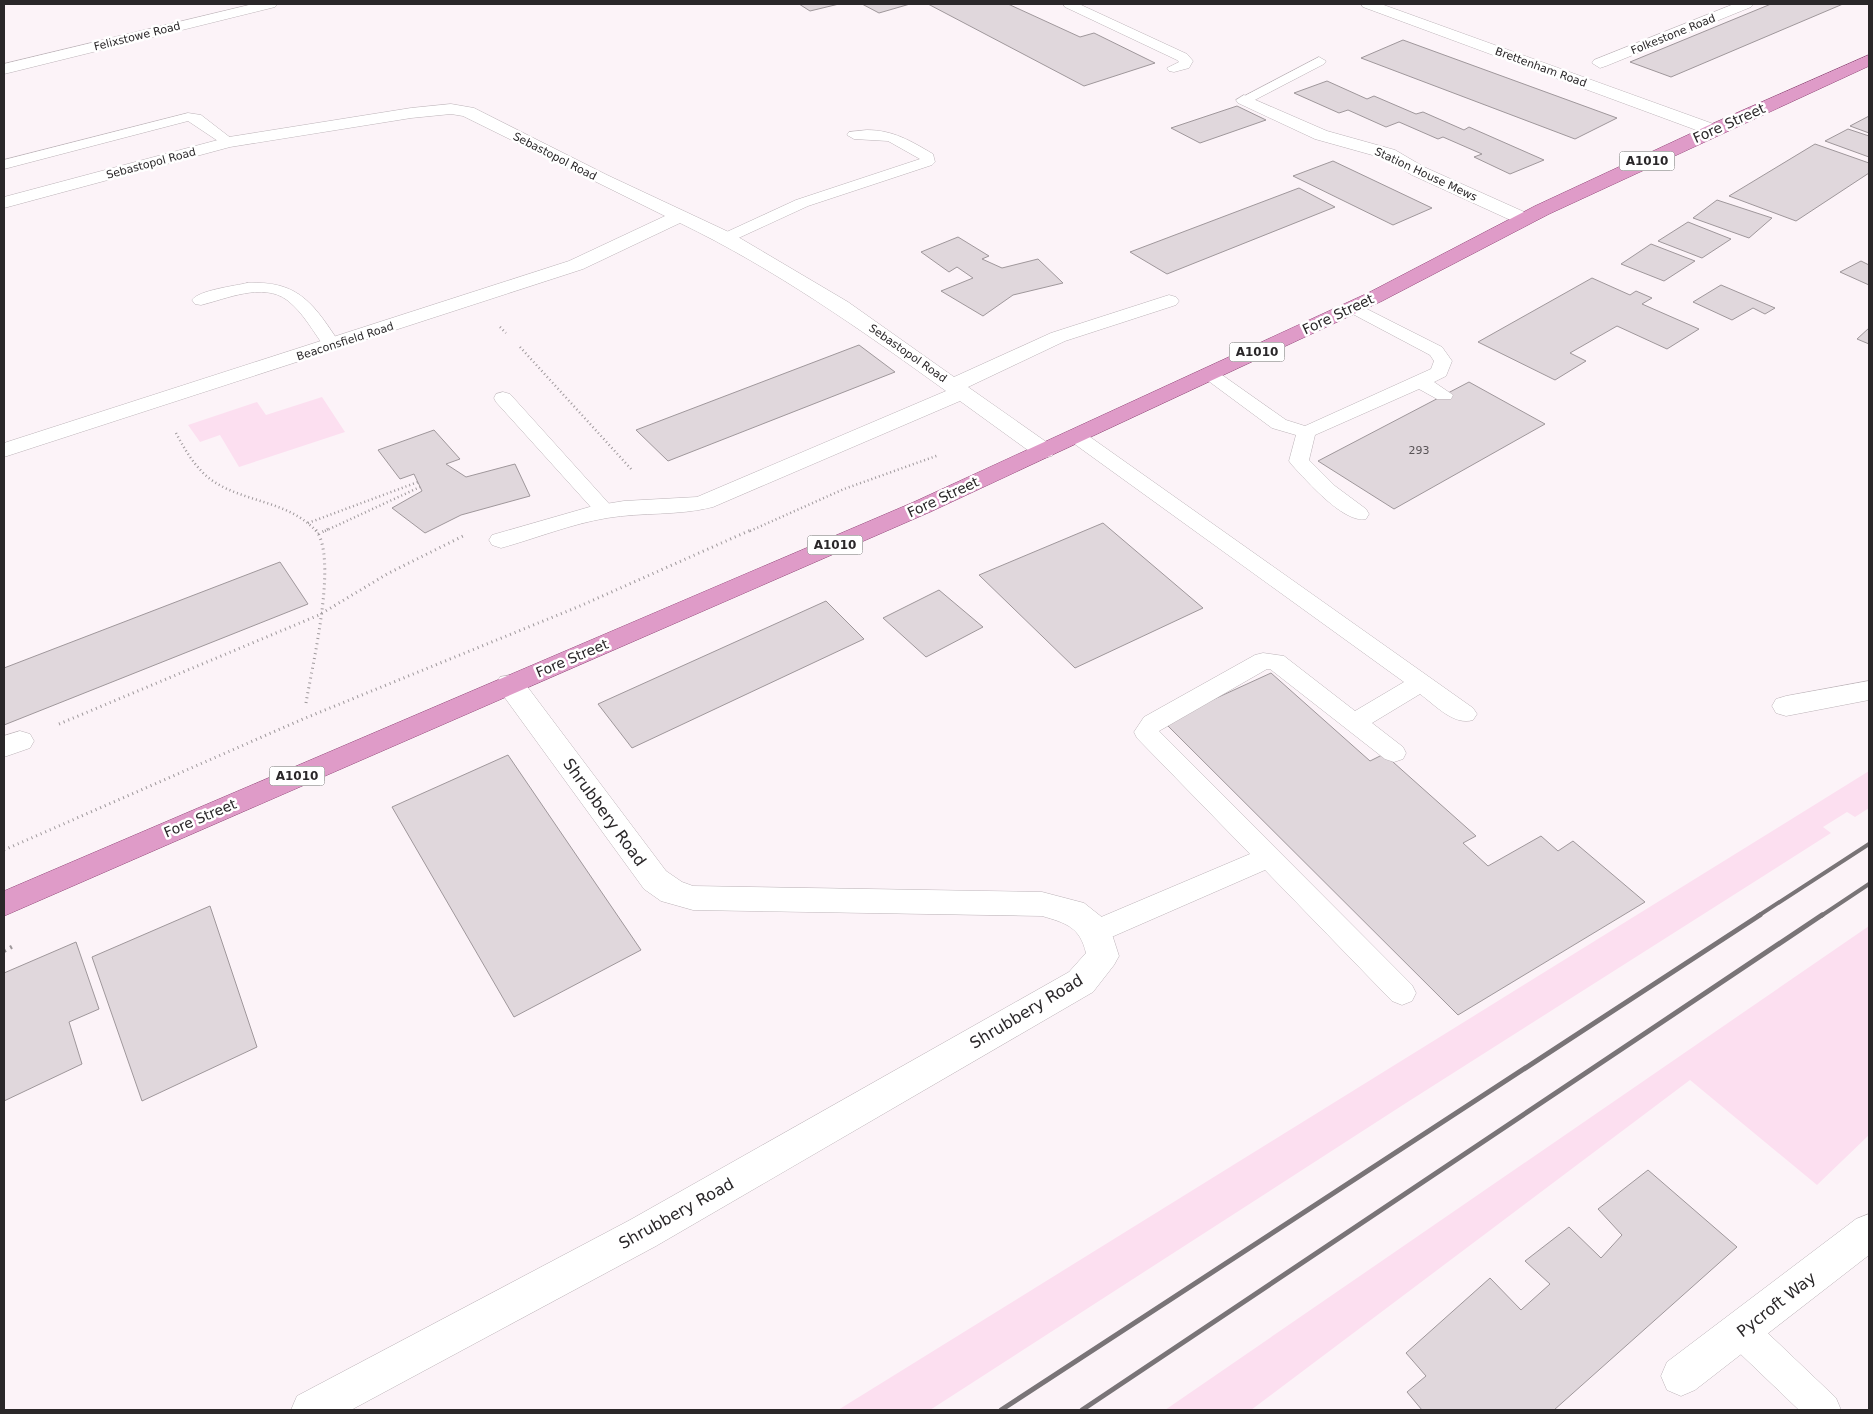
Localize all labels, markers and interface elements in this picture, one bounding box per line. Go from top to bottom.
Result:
street label: Folkestone Road [1629,12,1717,57]
street label: Felixstowe Road [92,19,182,54]
street label: Brettenham Road [1493,45,1588,90]
street label: Fore Street [1690,100,1768,146]
street label: Sebastopol Road [511,130,599,183]
street label: Sebastopol Road [105,145,197,182]
street label: Station House Mews [1372,145,1479,204]
road number: A1010 [1620,152,1674,170]
street label: Fore Street [1300,290,1377,338]
street label: Beaconsfield Road [295,320,395,363]
street label: Sebastopol Road [866,322,949,385]
road number: A1010 [1230,342,1284,362]
house number: 293 [1409,444,1430,457]
street label: Fore Street [905,473,982,521]
road number: A1010 [808,536,862,554]
street label: Fore Street [533,635,611,680]
street label: Shrubbery Road [559,755,650,870]
road number: A1010 [270,766,324,786]
street label: Fore Street [161,795,239,840]
street label: Shrubbery Road [966,970,1086,1053]
street label: Shrubbery Road [615,1174,737,1253]
street label: Pycroft Way [1733,1268,1819,1341]

